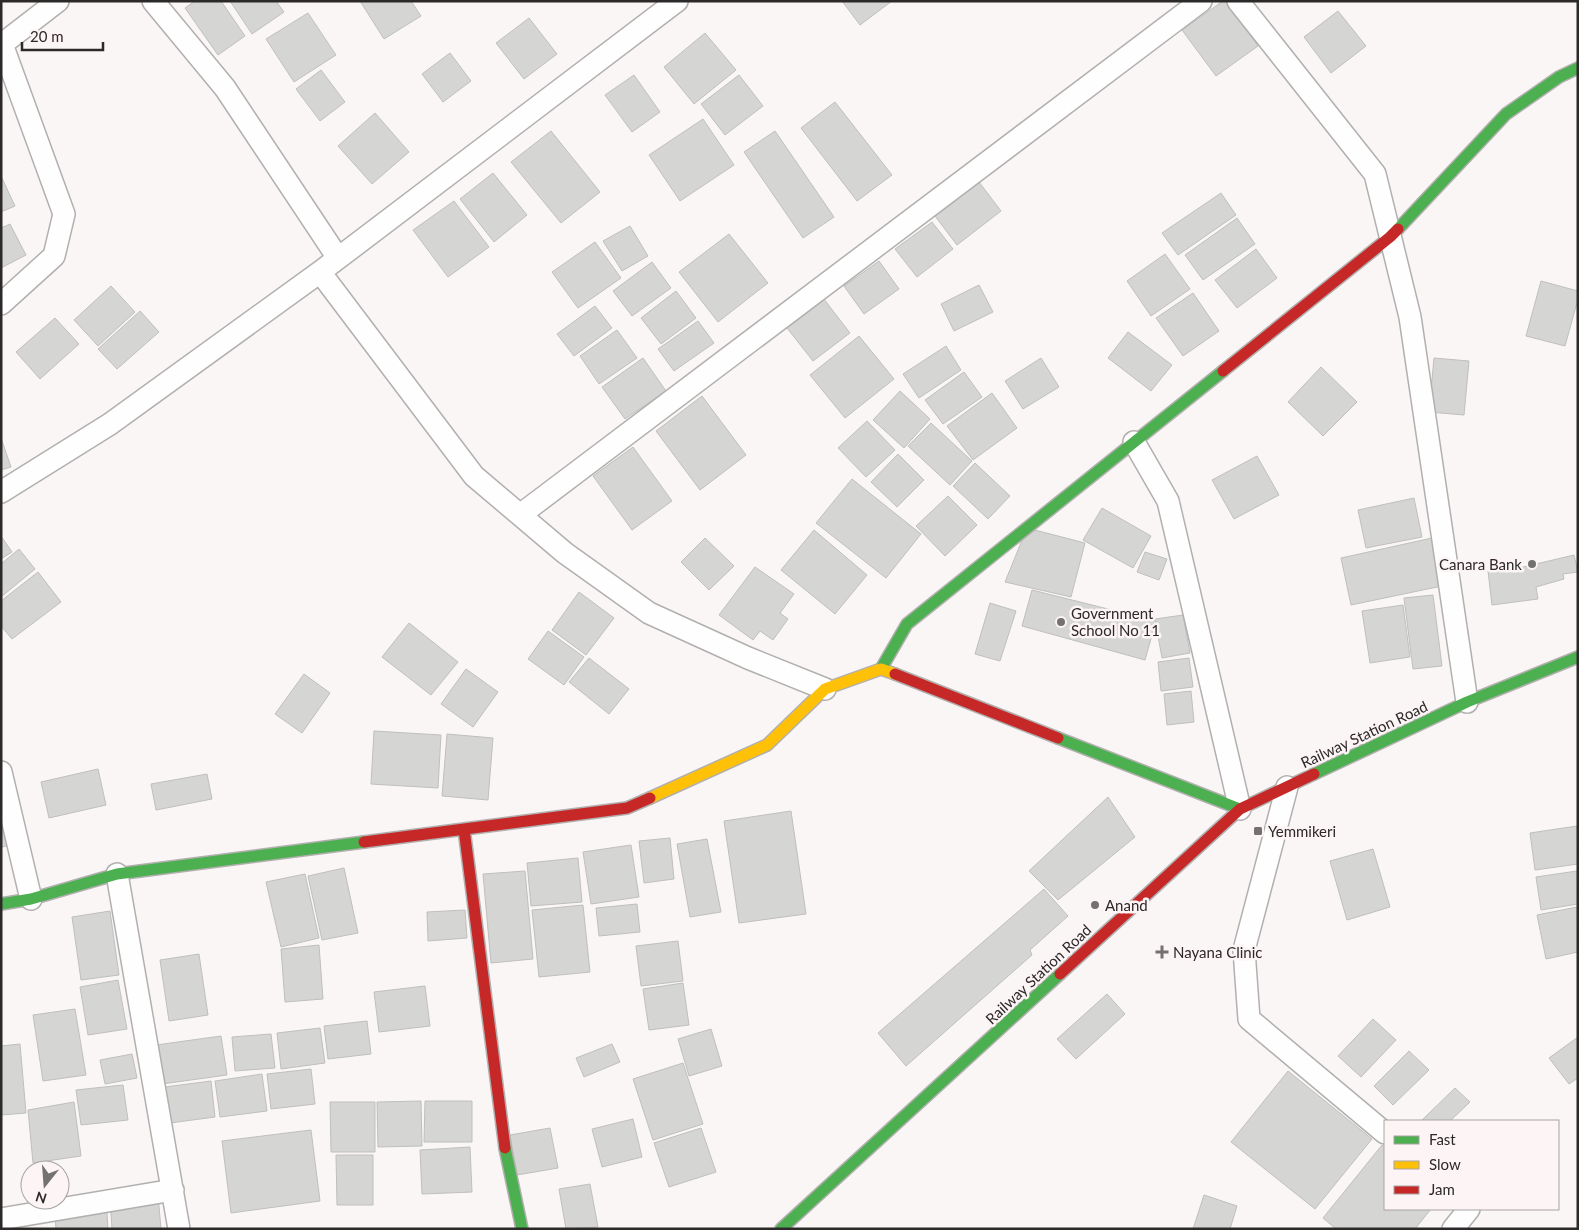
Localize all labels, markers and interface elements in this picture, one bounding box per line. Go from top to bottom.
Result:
scale bar [22,20,104,52]
text: 20 m [30,27,64,45]
place label: Canara Bank [1439,555,1522,573]
marker: Canara Bank [1526,558,1538,570]
place label: Government School No 11 [1071,604,1160,639]
marker: Government School No 11 [1055,616,1067,628]
street label: Railway Station Road [1298,697,1430,771]
place label: Yemmikeri [1268,822,1336,840]
marker: Yemmikeri [1252,825,1264,837]
place label: Anand [1105,896,1148,914]
marker: Anand [1089,899,1101,911]
street label: Railway Station Road [981,920,1095,1028]
place label: Nayana Clinic [1173,943,1263,961]
marker: Nayana Clinic [1155,945,1169,959]
legend [1384,1120,1559,1210]
text: Fast [1429,1130,1456,1148]
text: Slow [1429,1155,1461,1173]
north arrow [20,1160,70,1210]
text: Jam [1429,1180,1455,1198]
text: N [33,1188,49,1208]

